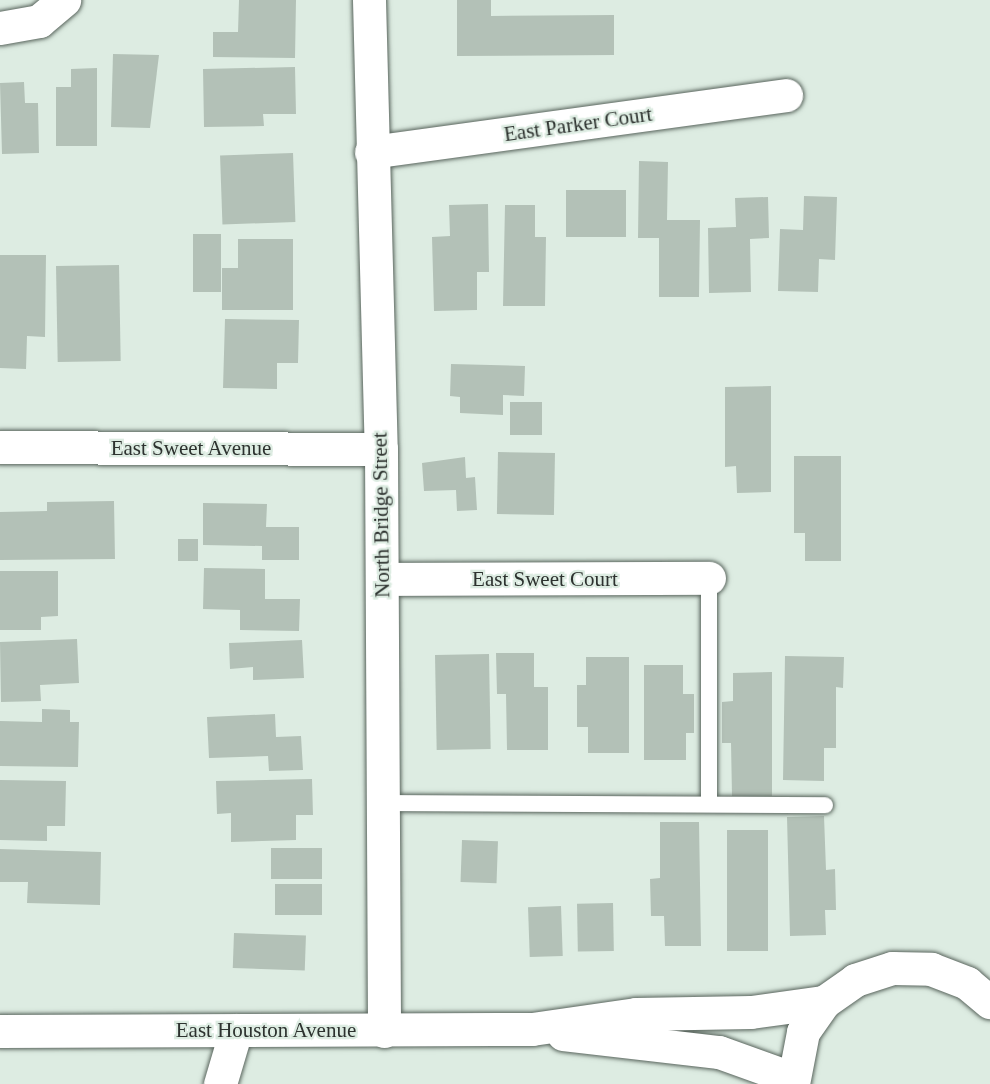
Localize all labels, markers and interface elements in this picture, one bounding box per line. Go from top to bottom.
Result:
street label: East Parker Court [502,101,654,147]
street label: North Bridge Street [367,432,395,598]
street label: East Sweet Avenue [110,435,272,461]
street label: East Sweet Court [472,566,618,592]
street label: East Houston Avenue [175,1017,357,1043]

